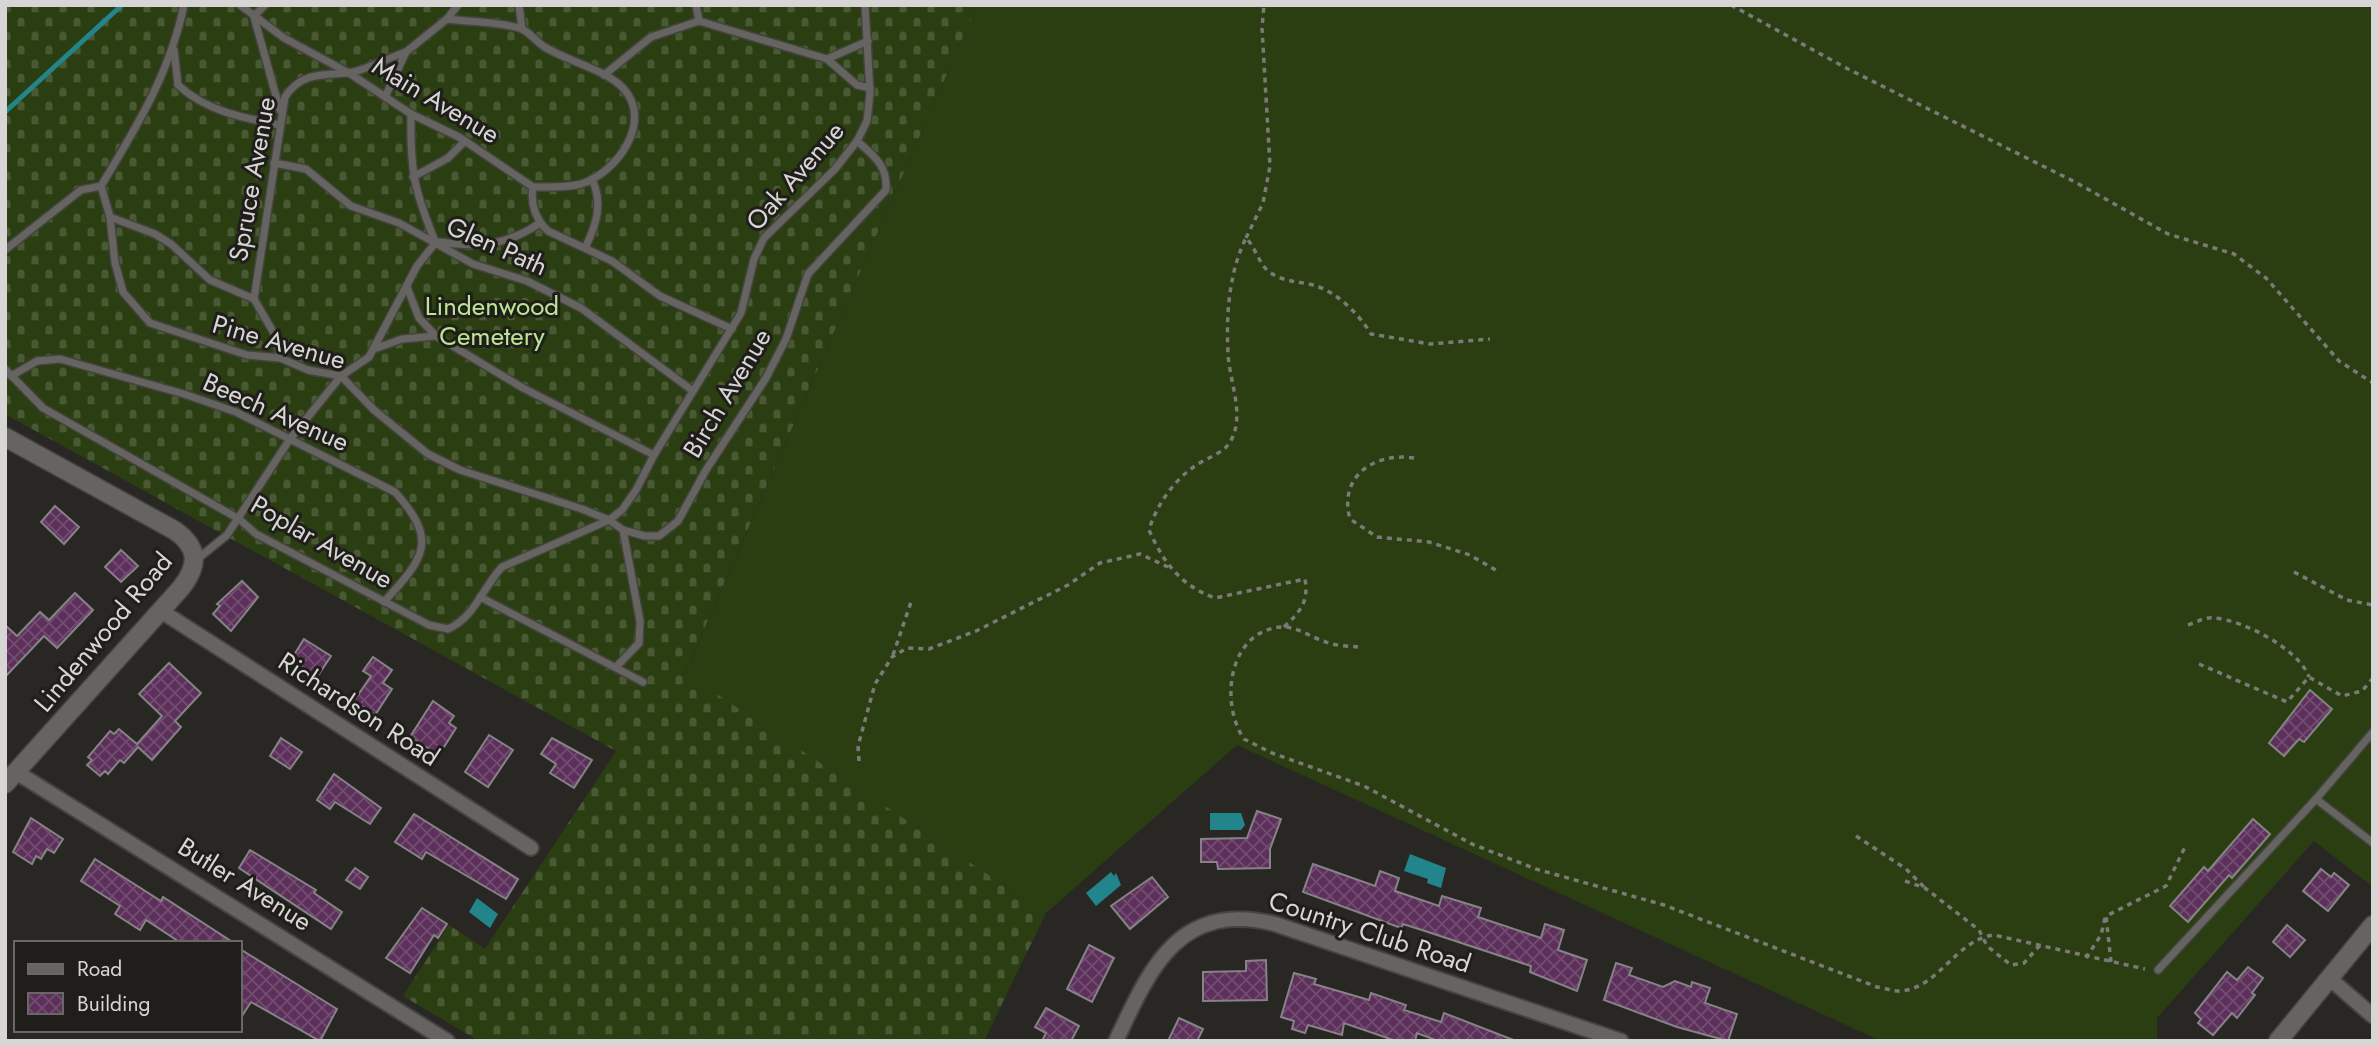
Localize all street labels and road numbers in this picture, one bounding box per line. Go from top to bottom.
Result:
street label: Main Avenue [365,47,507,153]
street label: Spruce Avenue [219,94,285,264]
street label: Oak Avenue [737,113,853,239]
street label: Glen Path [440,207,554,285]
street label: Pine Avenue [208,305,350,379]
street label: Birch Avenue [673,321,781,465]
street label: Beech Avenue [197,363,355,461]
street label: Poplar Avenue [244,486,400,598]
street label: Lindenwood Road [25,544,181,720]
street label: Richardson Road [271,642,447,776]
street label: Butler Avenue [171,828,319,940]
street label: Country Club Road [1264,881,1476,983]

